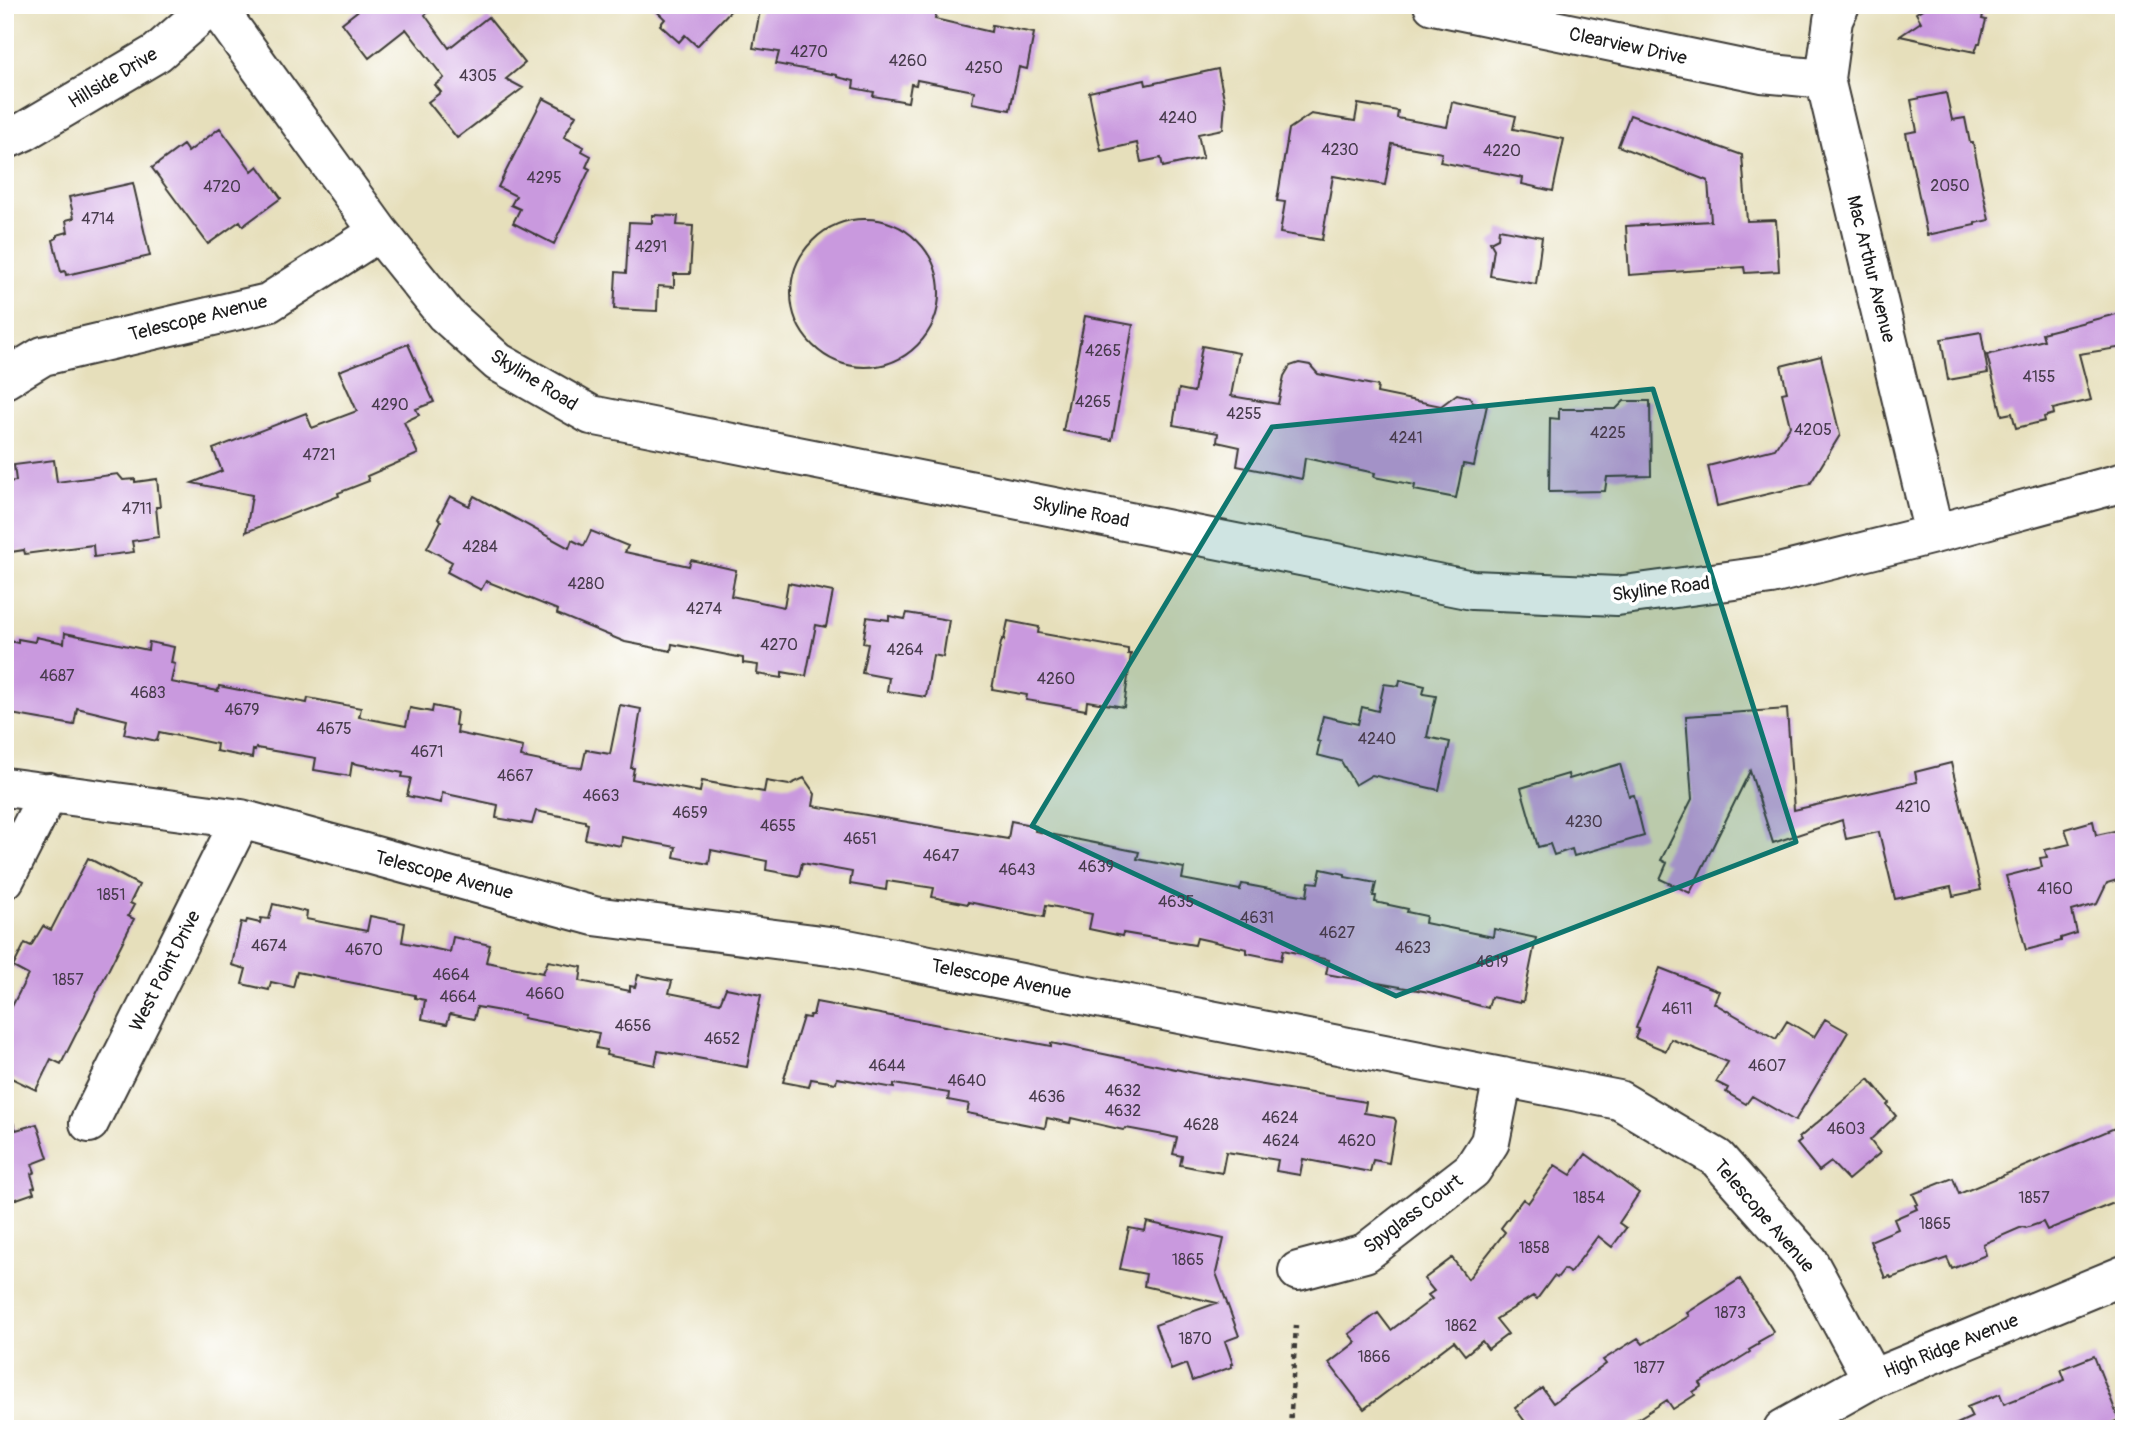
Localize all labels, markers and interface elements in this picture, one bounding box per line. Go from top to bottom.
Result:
street label: Clearview Drive [1567,22,1690,70]
street label: Hillside Drive [64,42,163,114]
house number: 4270 [790,42,828,62]
house number: 4260 [889,51,927,71]
house number: 4250 [965,58,1003,78]
house number: 4305 [459,66,497,86]
house number: 4240 [1159,108,1197,128]
house number: 4230 [1321,140,1359,160]
house number: 4220 [1483,141,1521,161]
house number: 4295 [526,168,562,188]
house number: 2050 [1930,176,1970,196]
house number: 4720 [203,177,241,197]
street label: Mac Arthur Avenue [1841,193,1901,346]
house number: 4714 [81,209,115,229]
house number: 4291 [635,237,667,257]
street label: Telescope Avenue [126,289,270,347]
house number: 4265 [1085,341,1121,361]
street label: Skyline Road [486,344,582,416]
house number: 4155 [2023,367,2055,387]
house number: 4265 [1075,392,1111,412]
house number: 4290 [371,395,409,415]
house number: 4255 [1226,404,1262,424]
house number: 4205 [1794,420,1832,440]
house number: 4225 [1590,423,1626,443]
house number: 4241 [1389,428,1423,448]
house number: 4721 [303,445,335,465]
street label: Skyline Road [1030,491,1132,533]
house number: 4711 [122,499,152,519]
house number: 4284 [462,537,498,557]
street label: Skyline Road [1611,571,1711,607]
house number: 4280 [567,574,605,594]
house number: 4274 [686,599,722,619]
house number: 4270 [760,635,798,655]
house number: 4264 [887,640,923,660]
house number: 4687 [39,666,75,686]
house number: 4260 [1037,669,1075,689]
house number: 4683 [130,683,166,703]
house number: 4679 [224,700,260,720]
house number: 4675 [316,719,352,739]
house number: 4240 [1358,729,1396,749]
house number: 4671 [410,742,444,762]
house number: 4667 [497,766,534,786]
house number: 4663 [583,786,619,806]
house number: 4210 [1895,797,1931,817]
house number: 4659 [672,803,708,823]
house number: 4230 [1565,812,1603,832]
house number: 4655 [760,816,796,836]
house number: 4651 [843,829,877,849]
street label: Telescope Avenue [372,845,516,905]
house number: 4647 [923,846,960,866]
house number: 4639 [1078,857,1114,877]
house number: 4643 [999,860,1035,880]
house number: 4160 [2037,879,2073,899]
house number: 1851 [96,885,126,905]
house number: 4635 [1158,892,1194,912]
street label: West Point Drive [124,906,206,1036]
house number: 4631 [1240,908,1274,928]
house number: 4627 [1319,923,1356,943]
house number: 4674 [251,936,287,956]
house number: 4623 [1395,938,1431,958]
house number: 4670 [345,940,383,960]
house number: 4619 [1475,952,1509,972]
street label: Telescope Avenue [929,954,1074,1004]
house number: 4664 [432,965,470,985]
house number: 1857 [52,970,84,990]
house number: 4660 [526,984,564,1004]
house number: 4664 [439,987,477,1007]
house number: 4611 [1661,999,1693,1019]
house number: 4656 [615,1016,651,1036]
house number: 4652 [704,1029,740,1049]
house number: 4644 [868,1056,906,1076]
house number: 4607 [1748,1056,1787,1076]
house number: 4640 [948,1071,986,1091]
house number: 4632 [1105,1081,1141,1101]
house number: 4636 [1029,1087,1065,1107]
house number: 4632 [1105,1101,1141,1121]
house number: 4624 [1262,1108,1298,1128]
house number: 4628 [1183,1115,1219,1135]
house number: 4603 [1827,1119,1865,1139]
house number: 4624 [1263,1131,1299,1151]
house number: 4620 [1338,1131,1376,1151]
street label: Telescope Avenue [1708,1155,1820,1278]
street label: Spyglass Court [1359,1169,1468,1259]
house number: 1854 [1573,1188,1605,1208]
house number: 1857 [2018,1188,2050,1208]
house number: 1865 [1919,1214,1951,1234]
house number: 1858 [1518,1238,1550,1258]
house number: 1865 [1172,1250,1204,1270]
house number: 1873 [1714,1303,1746,1323]
street label: High Ridge Avenue [1880,1308,2022,1384]
house number: 1862 [1445,1316,1477,1336]
house number: 1870 [1178,1329,1212,1349]
house number: 1866 [1358,1347,1390,1367]
house number: 1877 [1633,1358,1665,1378]

